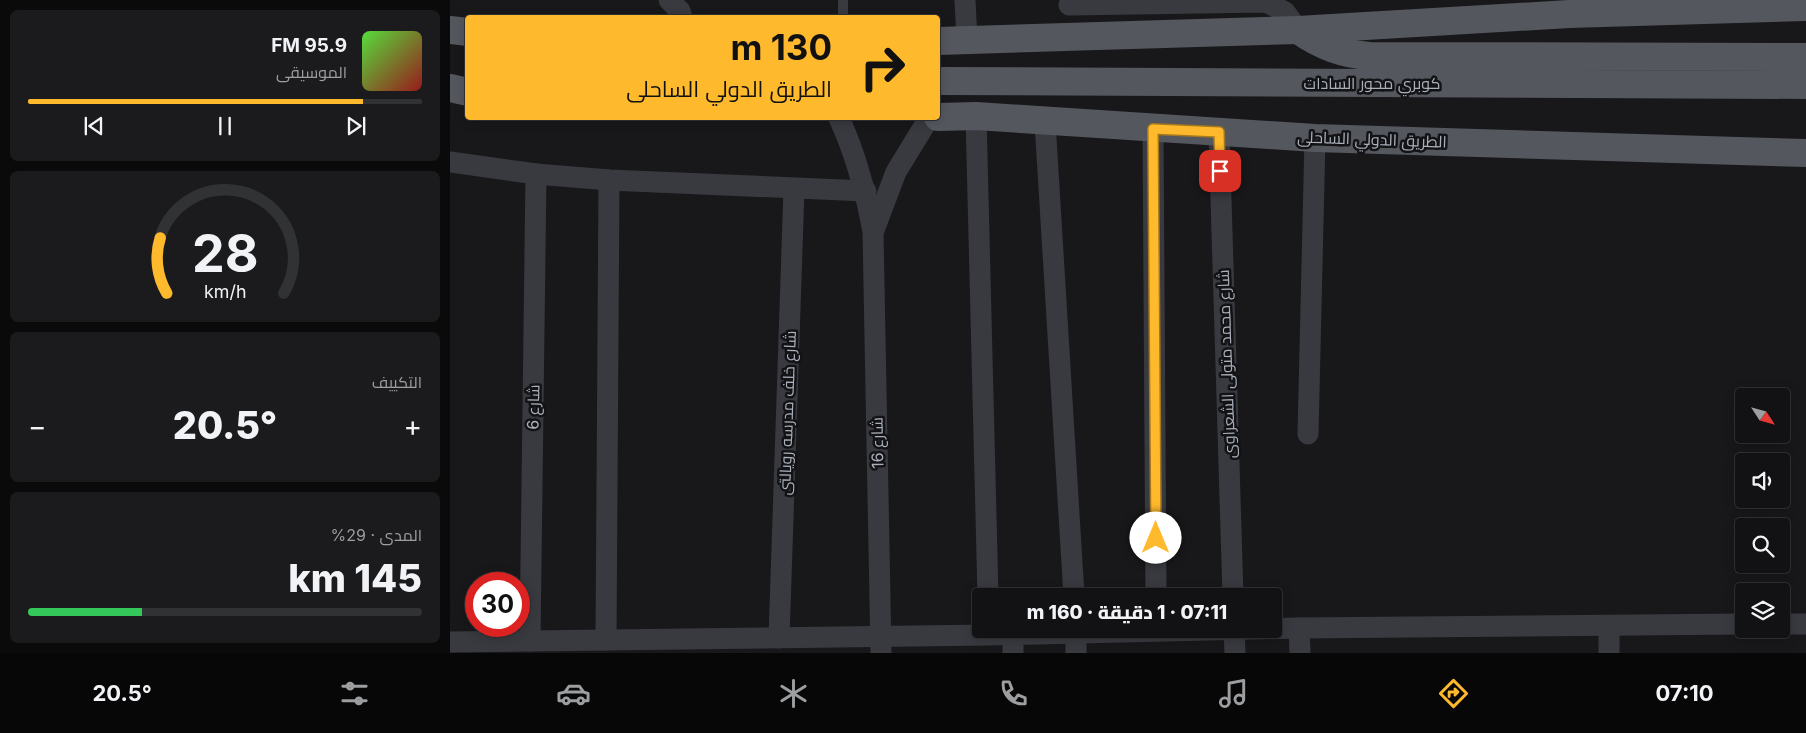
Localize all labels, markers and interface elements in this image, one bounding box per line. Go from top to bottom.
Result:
text: 130 m [730,26,832,68]
text: 95.9 FM [271,34,347,57]
icon: right [850,35,915,100]
text: الموسيقى [276,62,347,82]
street label: كوبري محور السادات [1304,73,1440,97]
text: الطريق الدولي الساحلى [626,76,832,102]
icon: previous [80,112,108,140]
icon: pause [211,112,239,140]
icon: next [342,112,370,140]
street label: الطريق الدولي الساحلى [1297,126,1447,156]
pin [1199,150,1241,192]
icon: arrive [1206,157,1234,185]
text: 28 [192,222,258,285]
street label: شارع محمد متولى الشعراوى [1213,269,1241,459]
text: km/h [204,281,246,302]
street label: شارع خلف مدرسه رويالتى [774,330,802,496]
text: التكييف [372,372,422,392]
street label: شارع 6 [523,384,545,430]
north arrow [1735,388,1790,442]
map controls [1735,388,1790,638]
text: 20.5° [173,402,277,448]
text: − [28,409,47,443]
text: + [403,409,422,443]
street label: شارع 16 [867,417,889,469]
button: sound [1735,453,1790,508]
position arrow [1129,511,1181,563]
button: search [1735,518,1790,573]
text: المدى · 29% [331,525,422,545]
text: 145 km [288,555,422,601]
speed limit sign: 30 [465,572,530,637]
button: layers [1735,583,1790,638]
text: 07:11 · 1 دقيقة · 160 m [1027,601,1227,624]
icon: filters [337,676,372,711]
icon: car [556,676,591,711]
icon: climate [776,676,811,711]
icon: phone [996,676,1031,711]
icon: music [1216,676,1251,711]
icon: directions [1436,676,1471,711]
text: 20.5° [92,680,152,706]
text: 07:10 [1655,680,1714,706]

